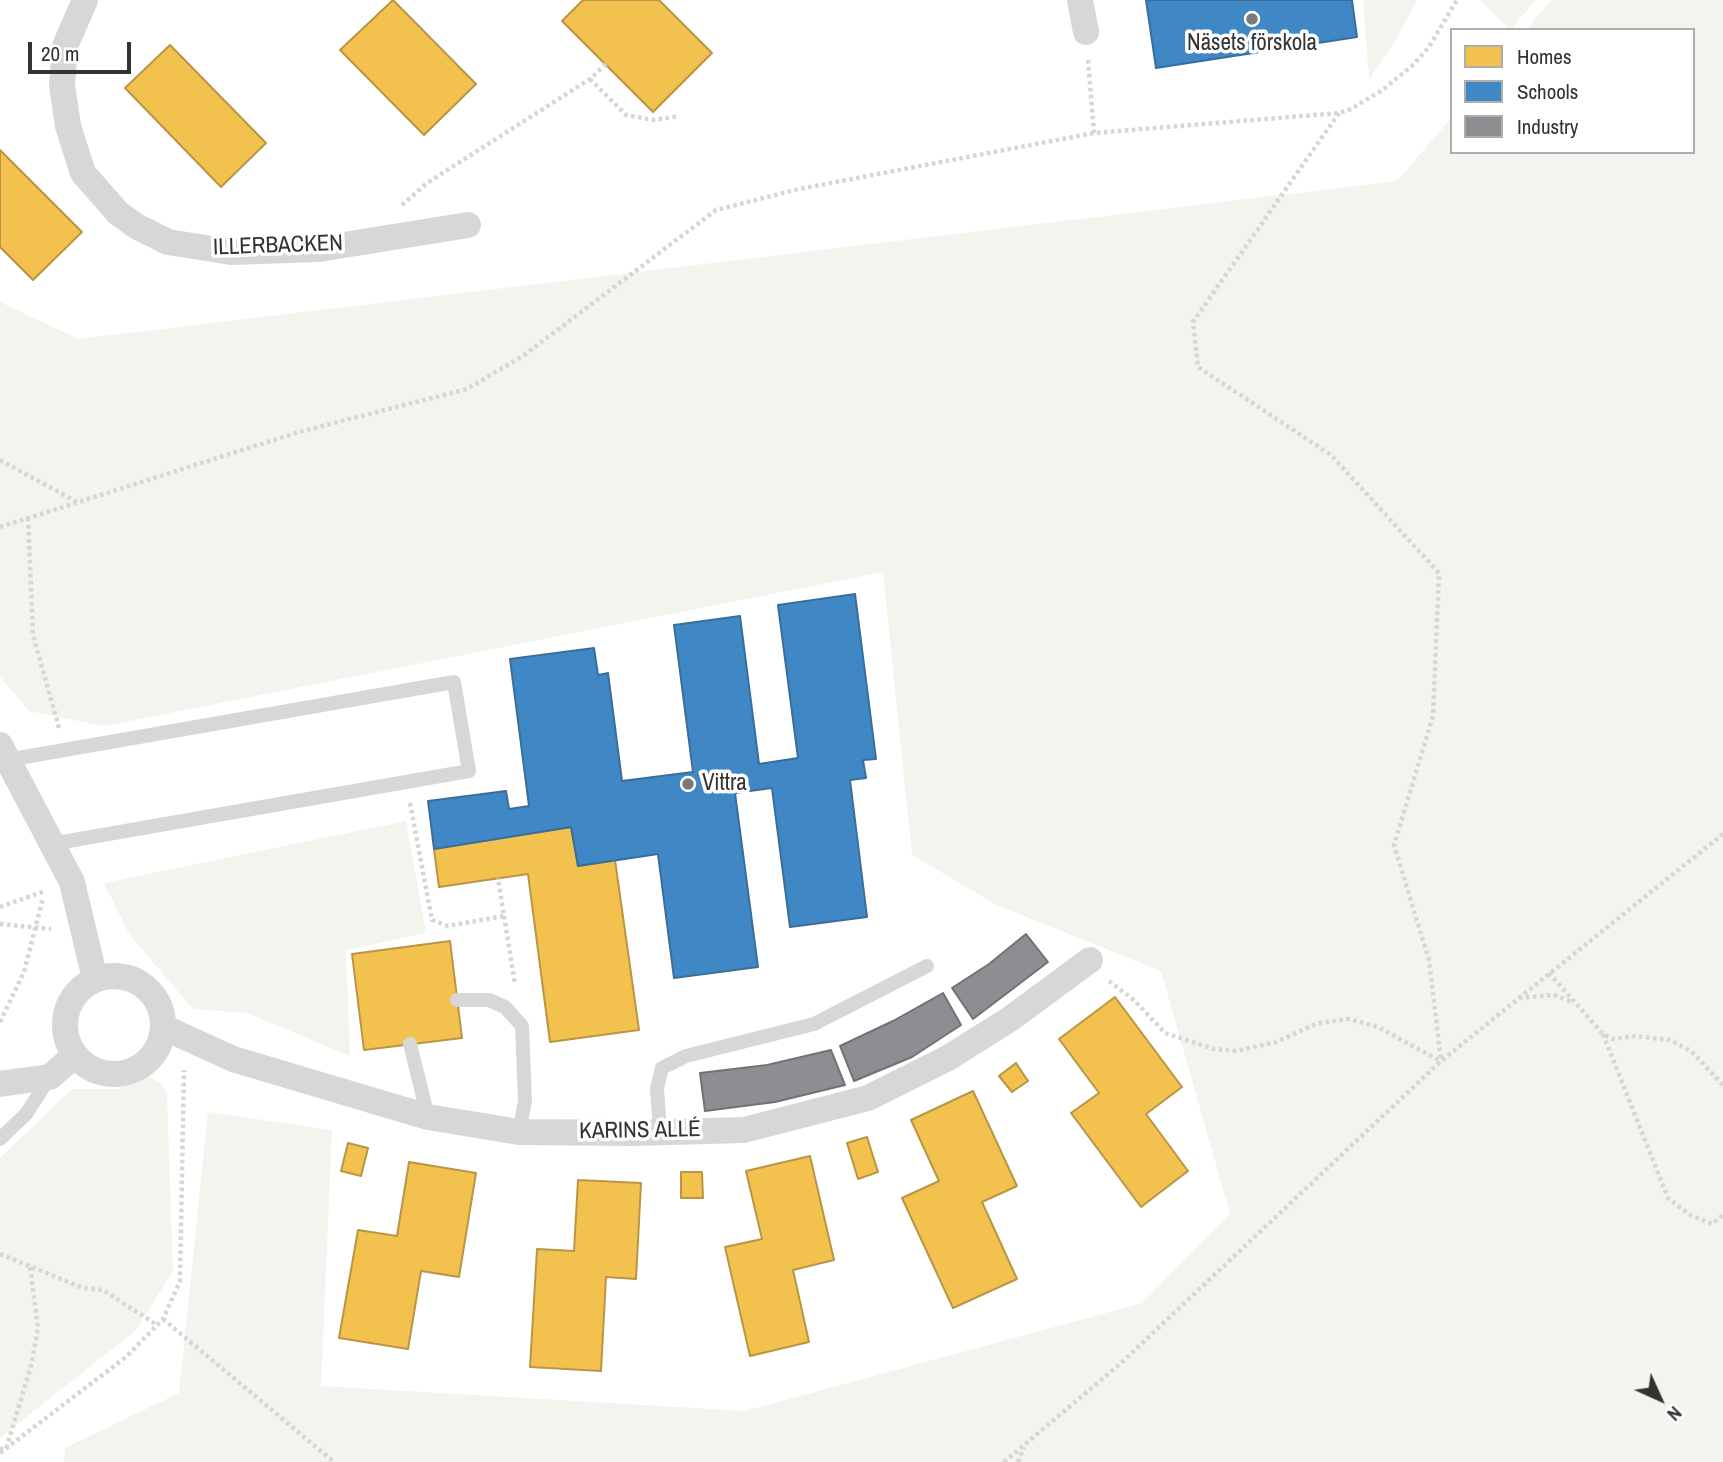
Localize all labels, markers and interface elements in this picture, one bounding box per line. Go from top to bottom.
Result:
marker: Näsets förskola [1244,11,1260,27]
scale bar [32,28,135,72]
legend [1450,28,1695,154]
place label: Näsets förskola [1187,30,1317,58]
text: 20 m [41,39,79,68]
text: Homes [1517,42,1572,71]
text: Schools [1517,77,1578,106]
text: Industry [1517,112,1578,141]
street label: ILLERBACKEN [213,230,343,262]
place label: Vittra [702,770,747,798]
marker: Vittra [680,776,696,792]
street label: KARINS ALLÉ [579,1116,701,1146]
north arrow [1625,1364,1695,1434]
text: N [1662,1401,1688,1427]

